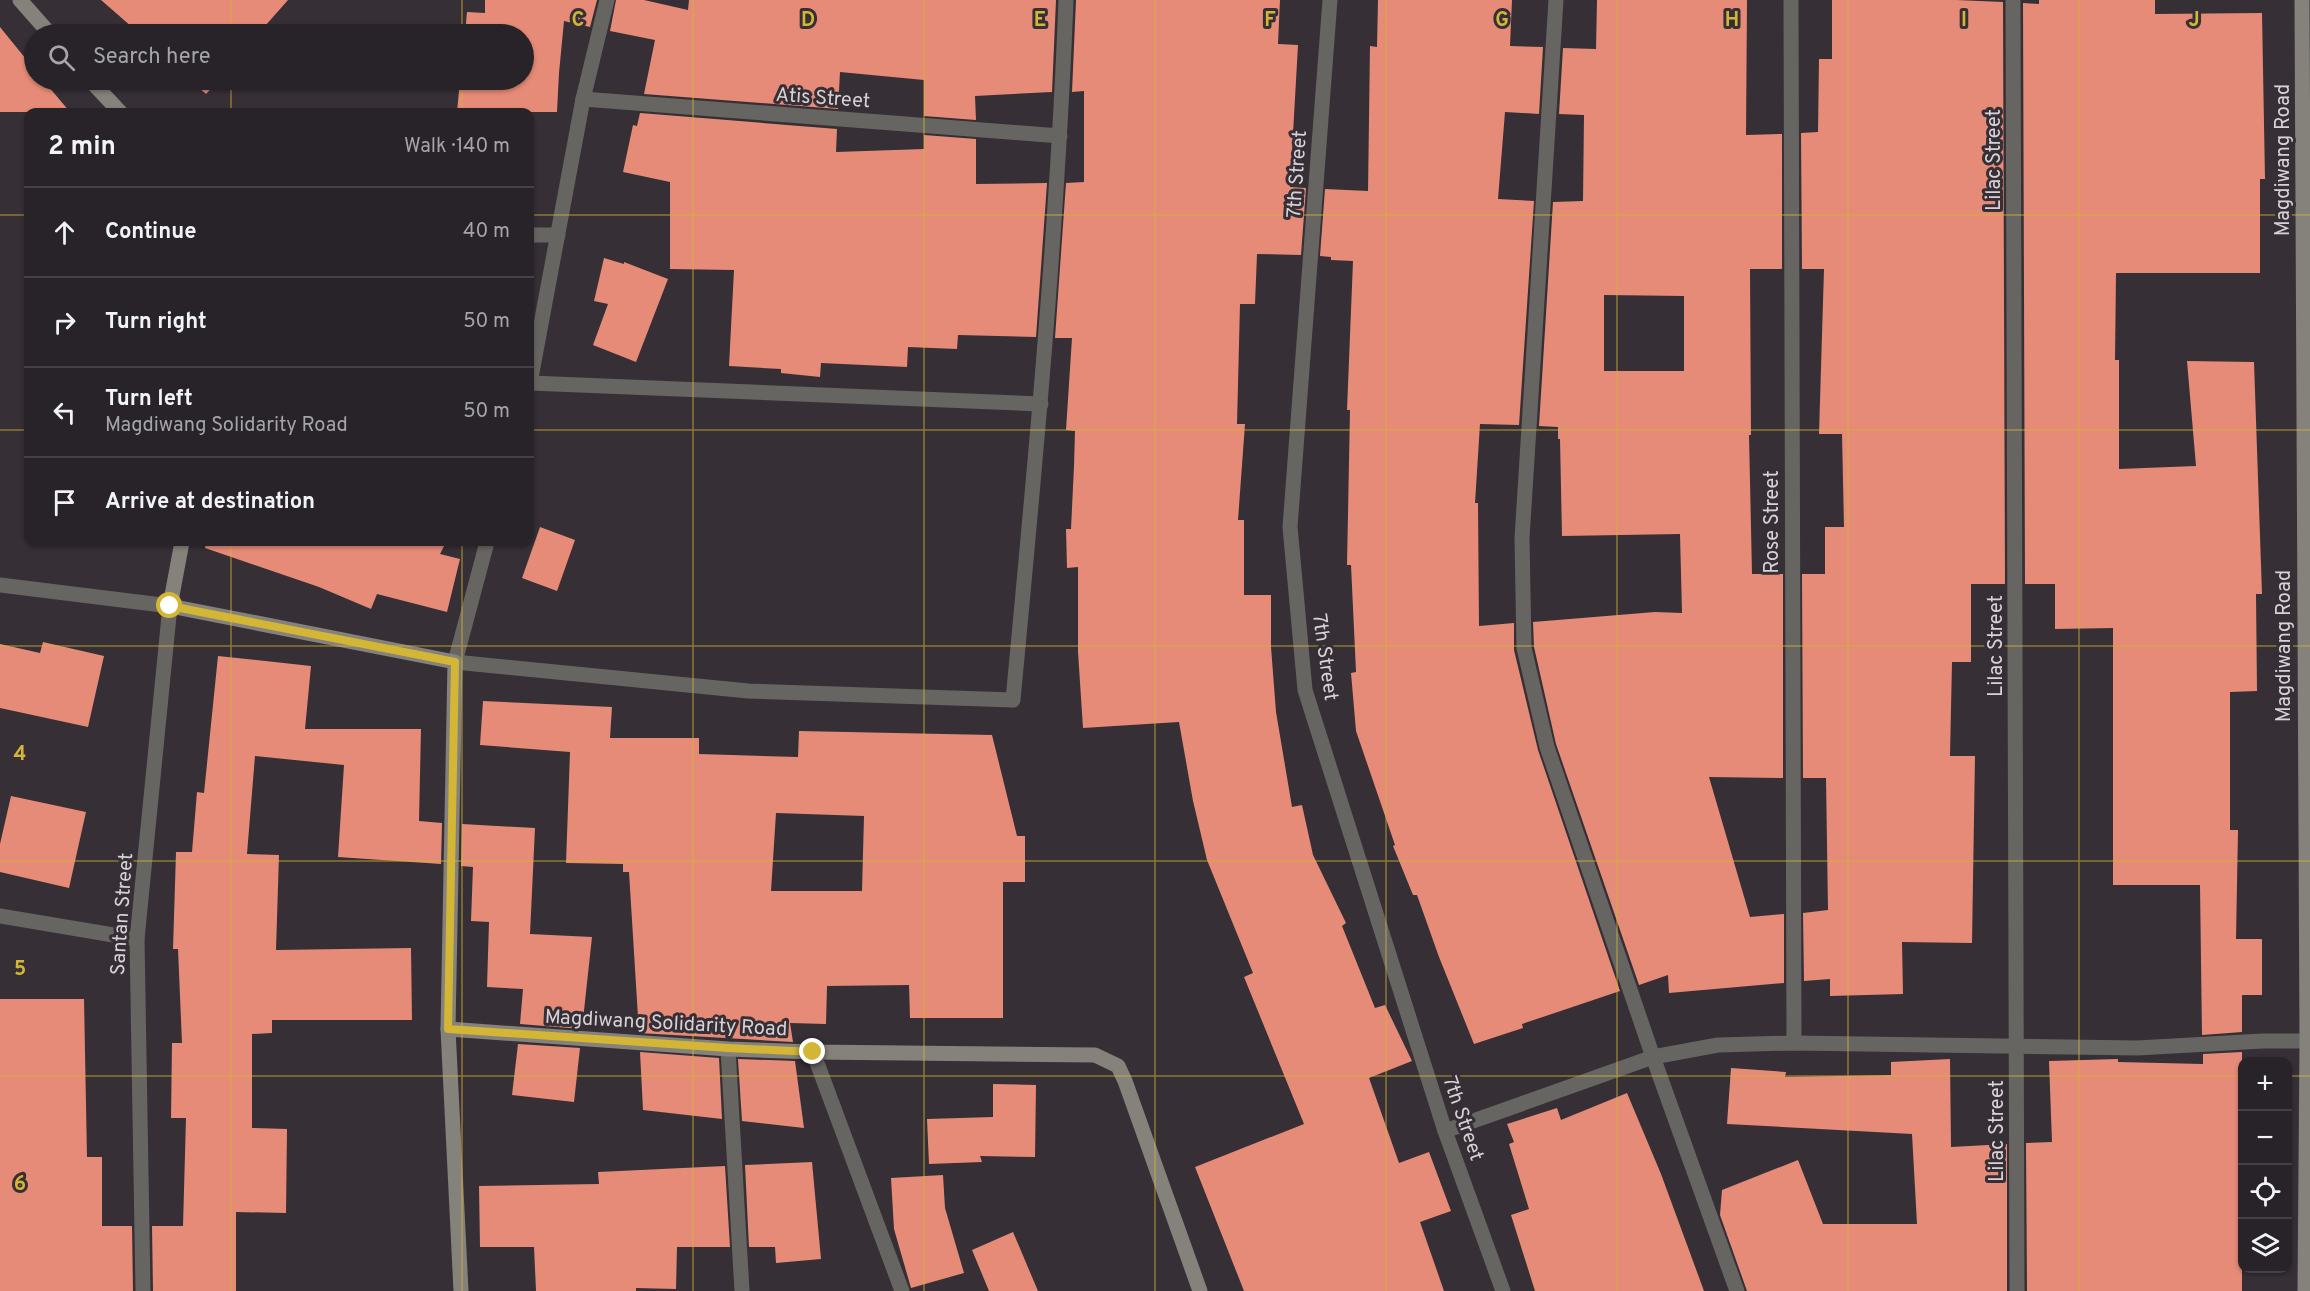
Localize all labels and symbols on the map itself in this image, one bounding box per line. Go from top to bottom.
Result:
text: C [572,8,584,34]
text: D [801,8,815,34]
text: E [1034,8,1046,34]
text: F [1264,8,1276,34]
text: G [1495,8,1509,34]
text: H [1725,8,1739,34]
text: I [1961,8,1967,34]
text: J [2188,8,2200,34]
street label: Atis Street [775,83,871,115]
street label: Magdiwang Road [2271,84,2297,236]
street label: Lilac Street [1982,109,2008,211]
street label: 7th Street [1282,129,1314,219]
street label: Rose Street [1760,470,1786,574]
street label: Magdiwang Road [2272,570,2298,722]
route start [156,592,182,618]
street label: Lilac Street [1984,595,2010,697]
street label: 7th Street [1305,612,1343,703]
text: 4 [14,742,26,768]
street label: Santan Street [106,852,140,976]
text: 5 [14,957,26,983]
street label: Magdiwang Solidarity Road [544,1005,788,1043]
route end [799,1038,825,1064]
street label: 7th Street [1435,1073,1489,1165]
street label: Lilac Street [1985,1080,2011,1182]
text: 6 [14,1172,26,1198]

